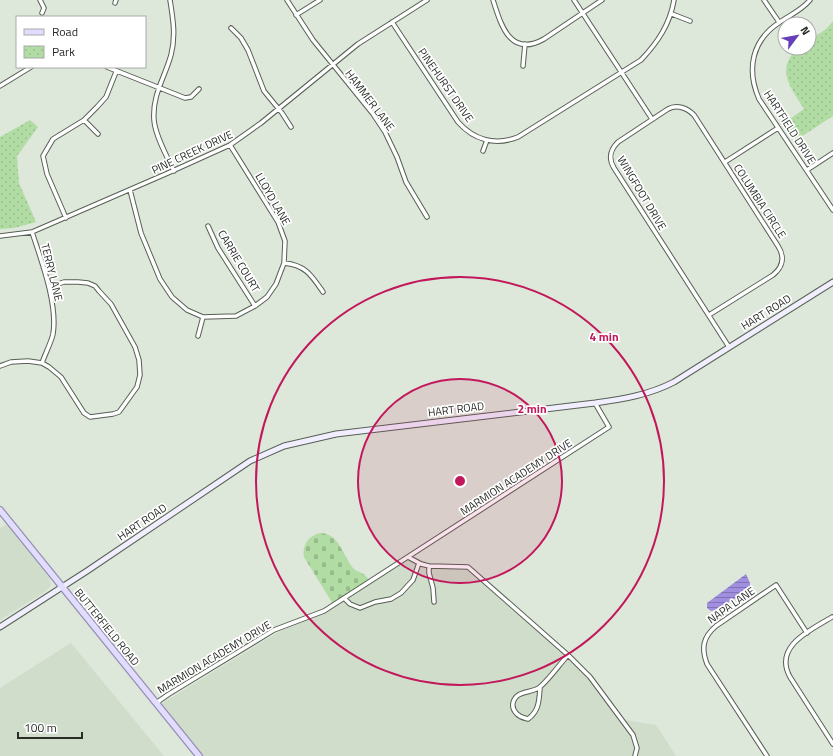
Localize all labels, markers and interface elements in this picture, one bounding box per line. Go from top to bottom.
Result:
legend [16,16,146,68]
north arrow [777,16,817,56]
text: Road [52,22,78,41]
text: N [797,23,814,38]
text: Park [52,42,75,61]
street label: PINEHURST DRIVE [414,45,478,125]
street label: HAMMER LANE [342,66,398,134]
street label: HARTFIELD DRIVE [760,87,820,167]
street label: PINE CREEK DRIVE [149,126,235,178]
street label: WINGFOOT DRIVE [614,153,670,233]
street label: COLUMBIA CIRCLE [730,161,790,241]
street label: LLOYD LANE [252,170,294,228]
street label: CARRIE COURT [214,227,264,295]
street label: TERRY LANE [37,242,67,302]
street label: HART ROAD [738,290,794,334]
text: 4 min [589,327,619,346]
street label: HART ROAD [427,398,485,420]
text: 2 min [517,399,547,418]
street label: MARMION ACADEMY DRIVE [457,435,575,519]
centre of rings [453,474,467,488]
street label: HART ROAD [114,500,170,544]
street label: NAPA LANE [704,583,758,627]
street label: BUTTERFIELD ROAD [71,585,143,669]
street label: MARMION ACADEMY DRIVE [154,617,274,697]
scale bar [18,714,82,740]
text: 100 m [24,718,57,737]

